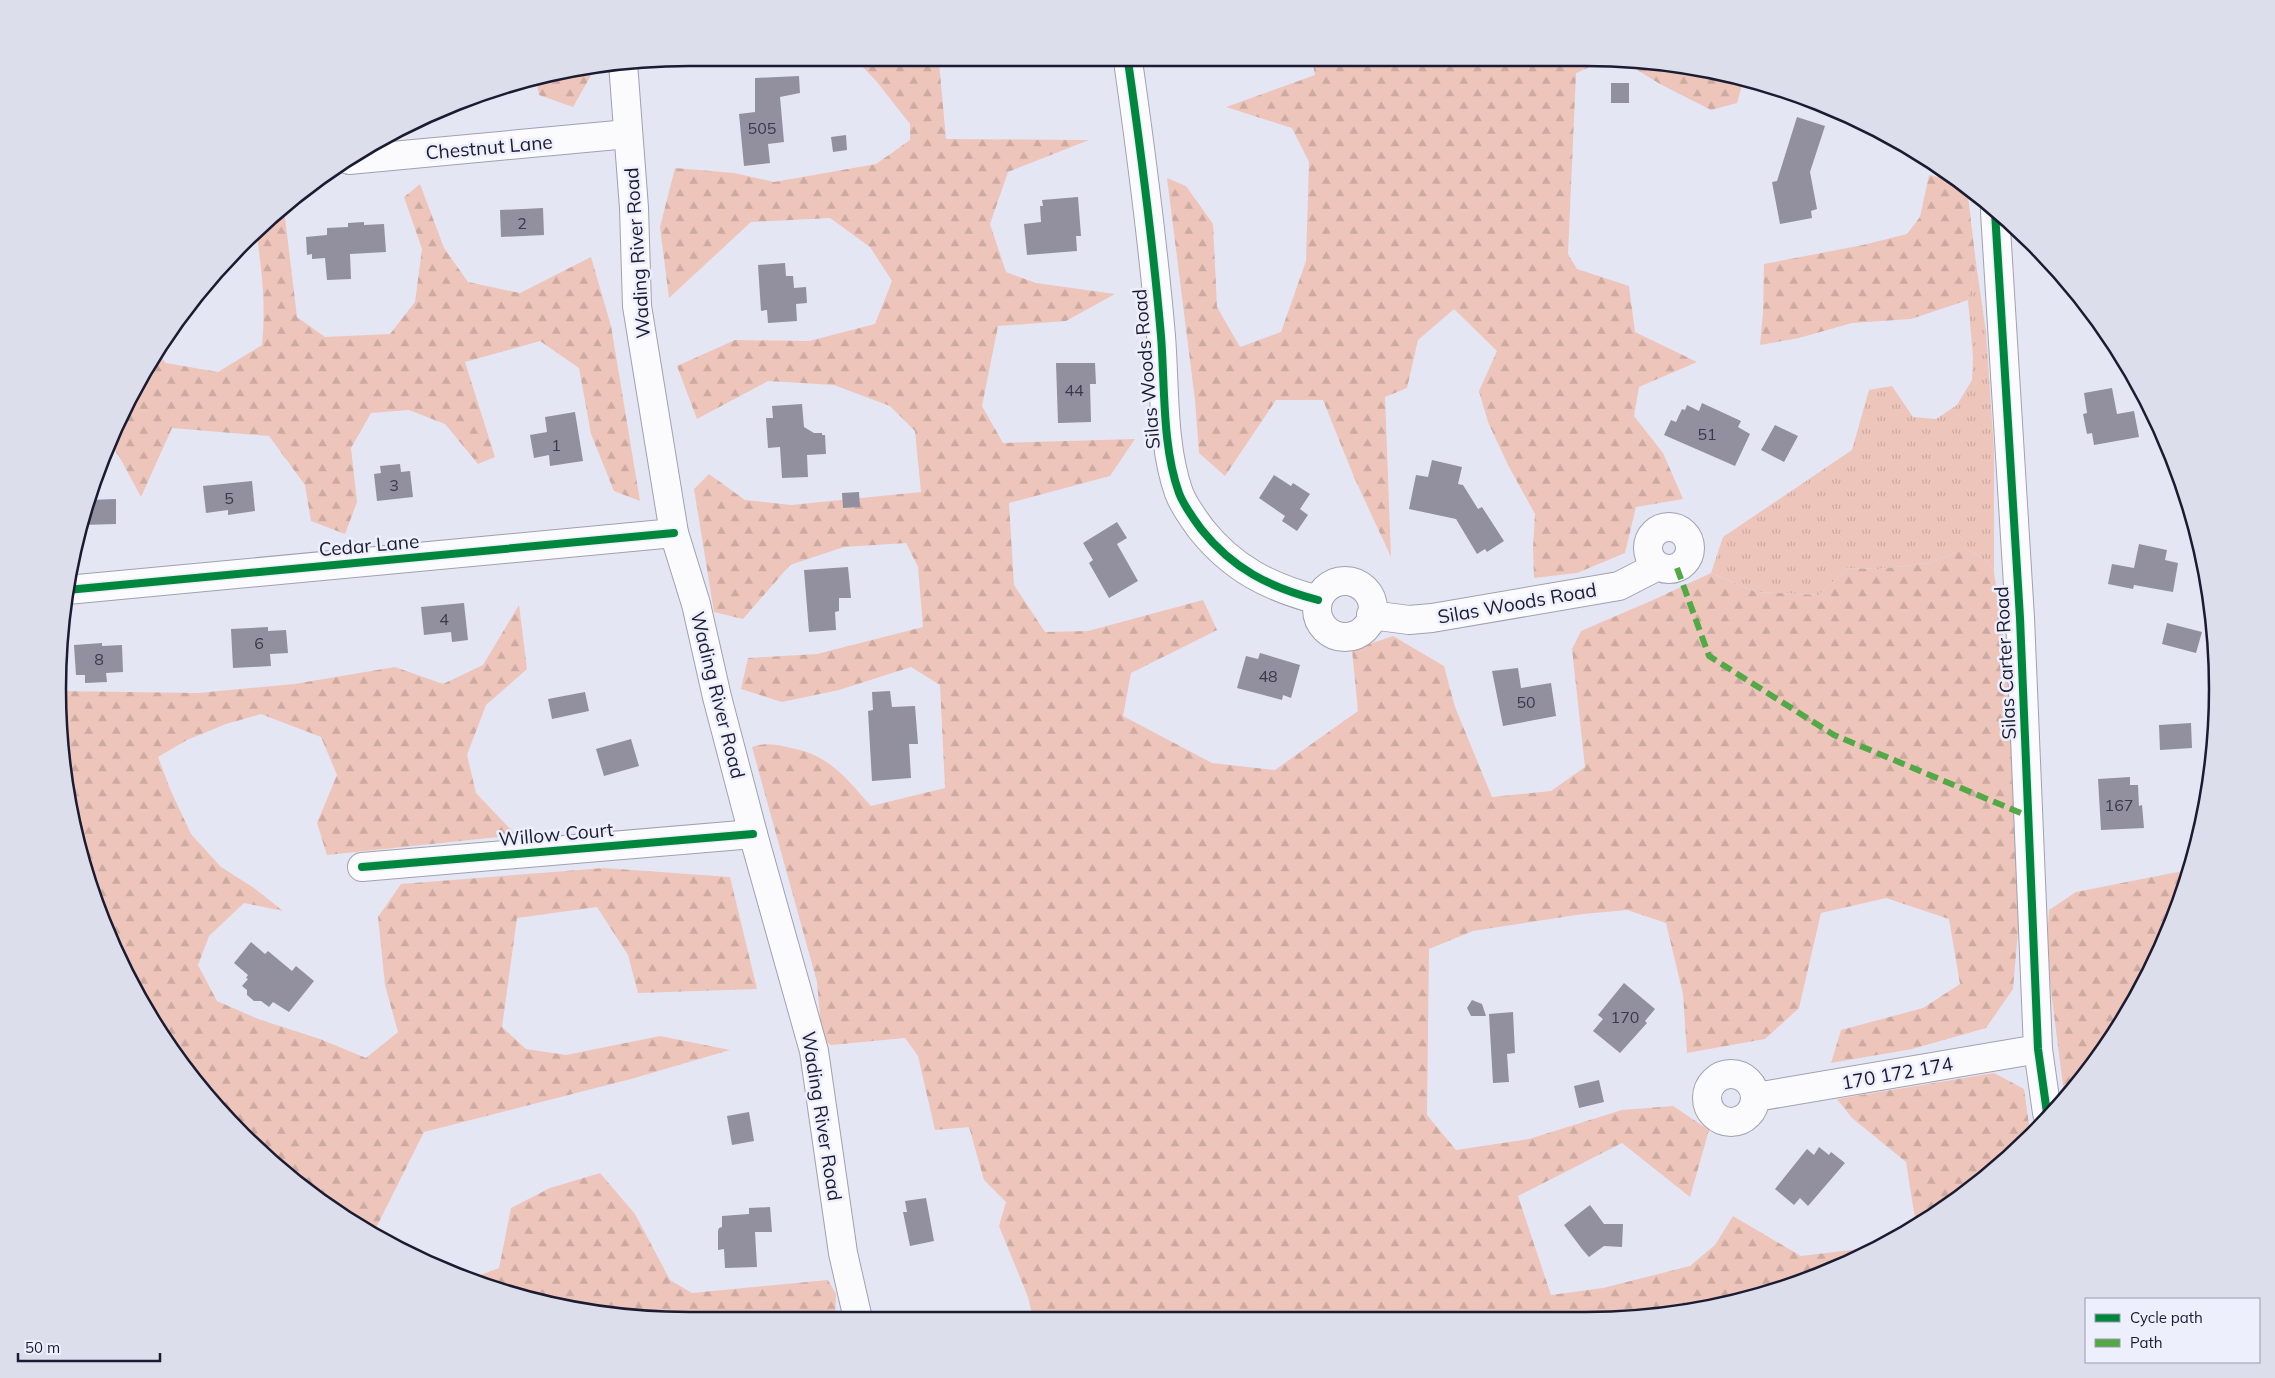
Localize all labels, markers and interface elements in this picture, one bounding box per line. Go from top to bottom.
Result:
house number: 505 [748,118,776,138]
street label: Chestnut Lane [425,129,553,165]
street label: Wading River Road [619,167,655,339]
house number: 2 [517,213,527,233]
street label: Silas Woods Road [1127,288,1165,450]
house number: 44 [1064,380,1084,400]
house number: 51 [1697,424,1717,444]
house number: 1 [551,435,561,455]
house number: 3 [389,475,399,495]
house number: 5 [224,488,234,508]
street label: Cedar Lane [318,529,420,561]
street label: Silas Woods Road [1436,577,1598,629]
street label: Silas Carter Road [1989,586,2021,740]
house number: 4 [439,609,449,629]
street label: Wading River Road [686,609,750,781]
house number: 6 [254,633,264,653]
house number: 8 [94,649,104,669]
house number: 48 [1258,666,1278,686]
house number: 50 [1516,692,1536,712]
house number: 167 [2105,795,2133,815]
street label: Willow Court [498,817,615,851]
house number: 170 [1611,1007,1639,1027]
street label: Wading River Road [797,1030,847,1202]
street label: 170 172 174 [1840,1051,1954,1095]
legend [2085,1298,2260,1363]
text: Cycle path [2130,1308,2203,1327]
scale bar [18,1330,160,1362]
text: Path [2130,1333,2162,1352]
text: 50 m [25,1338,60,1357]

